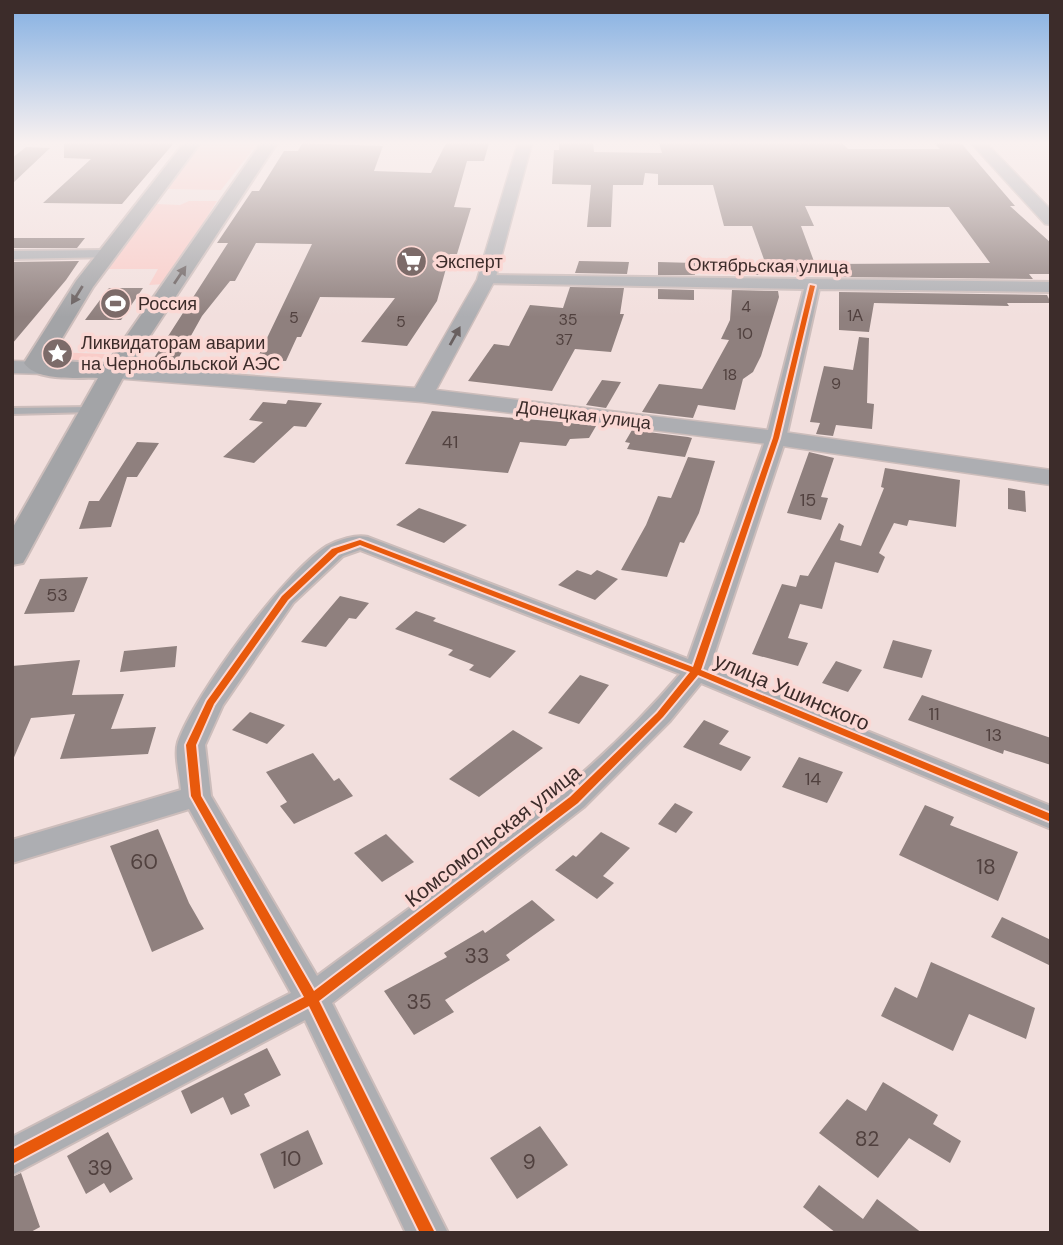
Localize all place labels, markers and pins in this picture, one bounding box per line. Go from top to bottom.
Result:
supermarket icon: Эксперт [395,245,429,279]
place label: Эксперт [435,250,503,274]
sports icon: Россия [98,287,132,321]
place label: Россия [138,292,197,316]
place label: Ликвидаторам аварии на Чернобыльской АЭС [81,331,280,376]
place icon: Ликвидаторам аварии на Чернобыльской АЭС [41,336,75,370]

